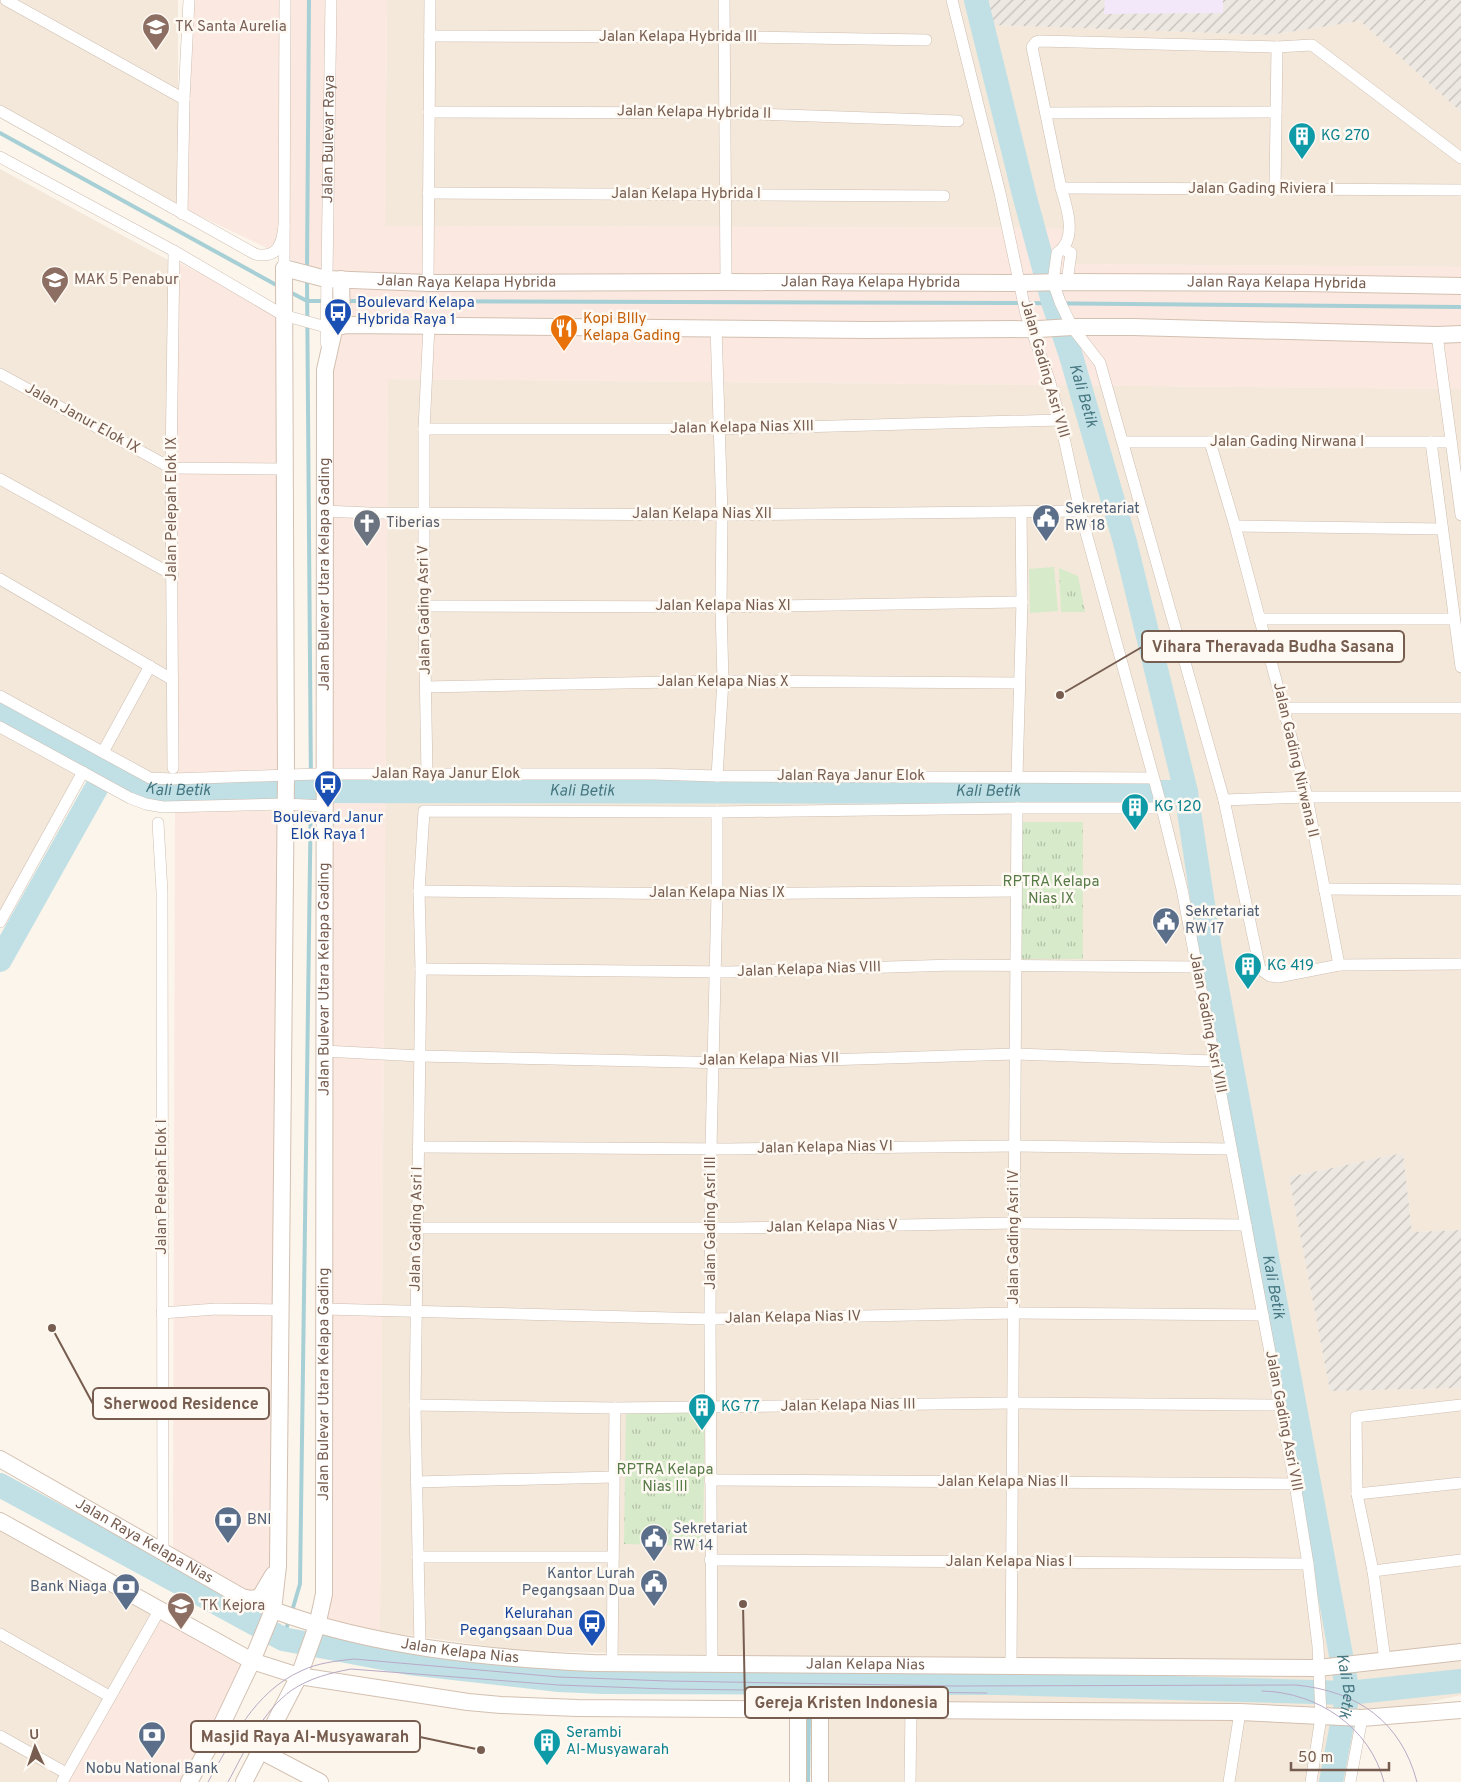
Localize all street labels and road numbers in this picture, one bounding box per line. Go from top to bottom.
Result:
street label: Jalan Kelapa Hybrida III [599,28,757,47]
street label: Jalan Bulevar Raya [319,75,339,203]
street label: Jalan Kelapa Hybrida II [617,102,771,124]
street label: Jalan Gading Riviera I [1188,180,1334,199]
street label: Jalan Kelapa Hybrida I [611,185,761,204]
street label: Jalan Raya Kelapa Hybrida [377,272,556,293]
street label: Jalan Raya Kelapa Hybrida [781,273,960,292]
street label: Jalan Raya Kelapa Hybrida [1187,273,1366,294]
street label: Jalan Gading Asri VIII [1015,298,1073,440]
street label: Jalan Janur Elok IX [21,379,143,459]
street label: Jalan Kelapa Nias XIII [670,417,814,439]
street label: Jalan Gading Nirwana I [1210,433,1364,452]
street label: Jalan Pelepah Elok IX [163,437,182,581]
street label: Jalan Bulevar Utara Kelapa Gading [315,458,334,691]
street label: Jalan Kelapa Nias XII [632,505,772,524]
street label: Jalan Gading Asri V [414,545,436,675]
street label: Jalan Kelapa Nias XI [655,597,791,616]
street label: Jalan Kelapa Nias X [657,673,789,692]
street label: Jalan Gading Nirwana II [1268,681,1322,839]
street label: Jalan Raya Janur Elok [372,765,520,784]
street label: Jalan Raya Janur Elok [777,767,925,786]
street label: Jalan Bulevar Utara Kelapa Gading [315,863,334,1096]
street label: Jalan Kelapa Nias IX [649,884,785,903]
street label: Jalan Gading Asri VIII [1184,951,1230,1095]
street label: Jalan Kelapa Nias VIII [736,958,882,982]
street label: Jalan Kelapa Nias VII [699,1049,839,1071]
street label: Jalan Pelepah Elok I [153,1119,172,1255]
street label: Jalan Kelapa Nias VI [757,1137,893,1159]
street label: Jalan Gading Asri III [702,1156,721,1290]
street label: Jalan Gading Asri I [406,1166,428,1292]
street label: Jalan Gading Asri IV [1005,1169,1024,1305]
street label: Jalan Kelapa Nias V [766,1216,898,1238]
street label: Jalan Bulevar Utara Kelapa Gading [315,1268,334,1501]
street label: Jalan Kelapa Nias IV [725,1307,862,1329]
street label: Jalan Gading Asri VIII [1260,1349,1306,1493]
street label: Jalan Kelapa Nias III [780,1395,916,1417]
street label: Jalan Kelapa Nias II [937,1473,1069,1492]
street label: Jalan Raya Kelapa Nias [72,1494,217,1588]
street label: Jalan Kelapa Nias I [946,1553,1072,1572]
street label: Jalan Kelapa Nias [399,1634,520,1668]
street label: Jalan Kelapa Nias [806,1655,925,1675]

